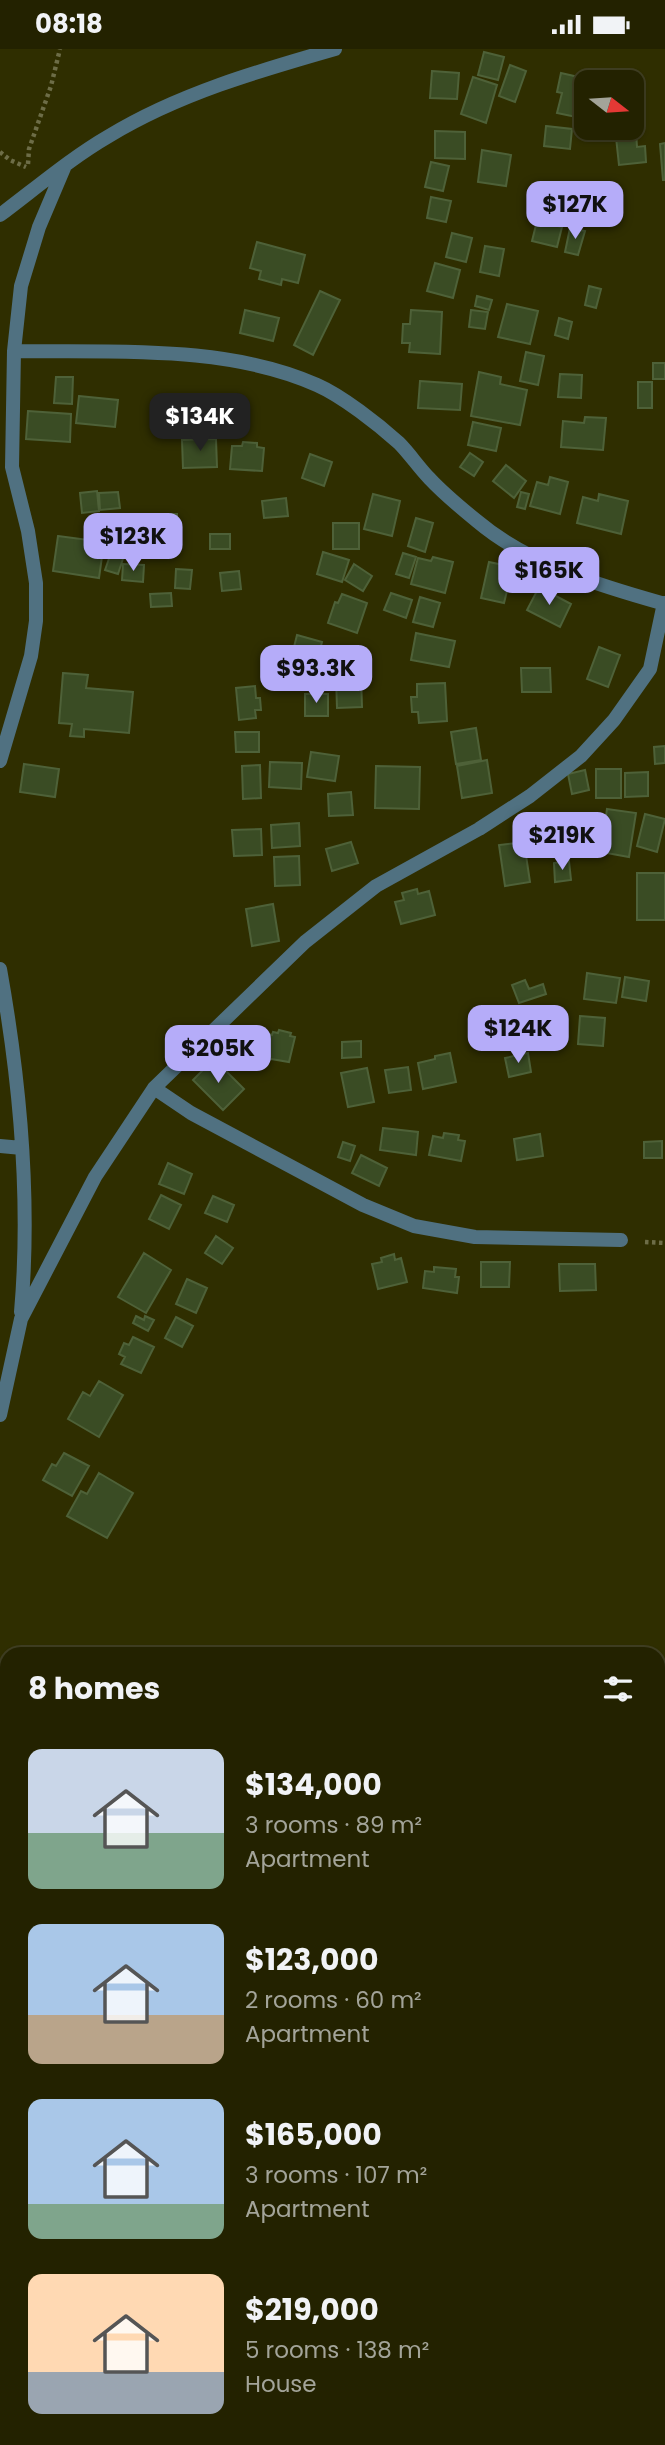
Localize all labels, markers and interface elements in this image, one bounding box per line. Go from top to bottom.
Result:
text: 08:18 [35,6,103,42]
north arrow [574,70,644,140]
map controls [574,70,644,140]
pin: $127K [526,181,624,241]
text: $127K [542,188,608,220]
pin: $134K [151,393,249,453]
text: $134K [165,400,235,432]
pin: $123K [84,513,182,573]
text: $123K [100,520,166,552]
pin: $165K [500,547,598,607]
text: $165K [514,554,584,586]
pin: $93.3K [259,645,373,705]
text: $93.3K [276,652,356,684]
pin: $219K [513,813,611,872]
text: $219K [528,819,596,851]
pin: $124K [469,1005,567,1065]
text: $124K [484,1012,552,1044]
pin: $205K [169,1025,267,1085]
text: $205K [181,1032,255,1064]
text: 8 homes [28,1667,160,1710]
icon: filters [599,1670,637,1708]
text: $134,000 [245,1763,382,1806]
icon: home [84,1777,168,1861]
text: 3 rooms · 89 m² [245,1809,422,1841]
text: Apartment [245,1843,370,1875]
text: $123,000 [245,1938,379,1981]
icon: home [84,1952,168,2036]
text: 2 rooms · 60 m² [245,1984,422,2016]
text: Apartment [245,2018,370,2050]
text: $165,000 [245,2113,382,2156]
icon: home [84,2127,168,2211]
text: 3 rooms · 107 m² [245,2159,427,2191]
text: Apartment [245,2193,370,2225]
text: $219,000 [245,2288,379,2331]
icon: home [84,2302,168,2386]
text: 5 rooms · 138 m² [245,2334,429,2366]
text: House [245,2368,317,2400]

